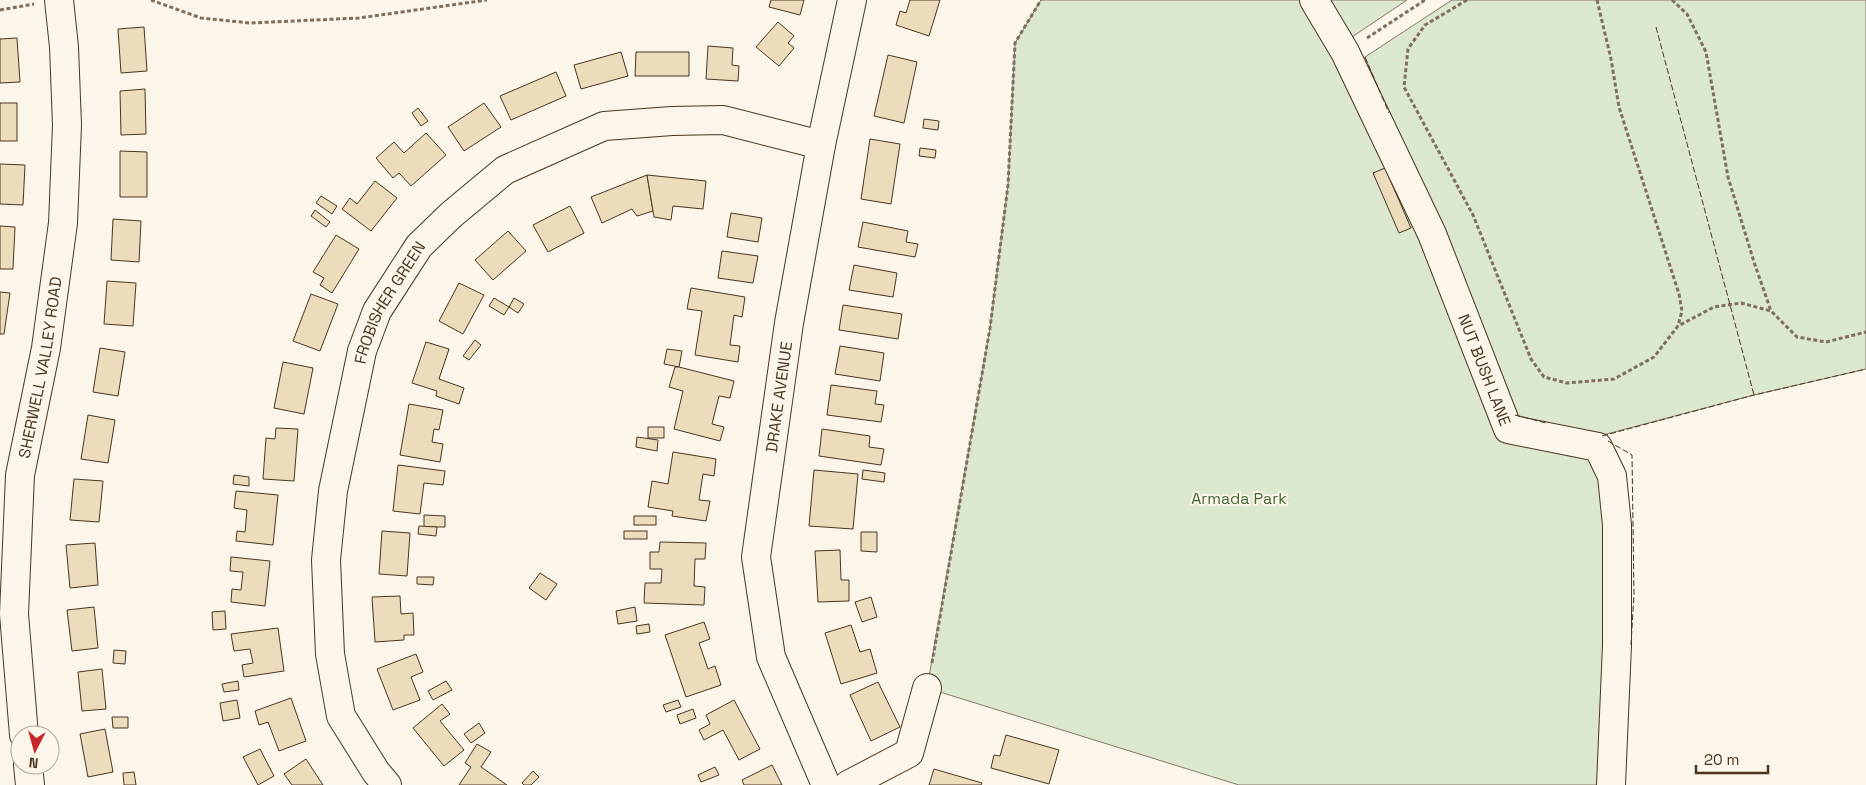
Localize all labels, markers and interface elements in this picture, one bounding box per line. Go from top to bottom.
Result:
street label: FROBISHER GREEN [349,237,430,366]
street label: SHERWELL VALLEY ROAD [13,275,66,460]
street label: NUT BUSH LANE [1454,311,1516,429]
street label: DRAKE AVENUE [760,340,797,454]
park label: Armada Park [1191,488,1287,509]
north arrow [10,725,60,775]
scale bar [1696,742,1768,774]
text: 20 m [1704,750,1739,769]
text: N [28,753,39,772]

